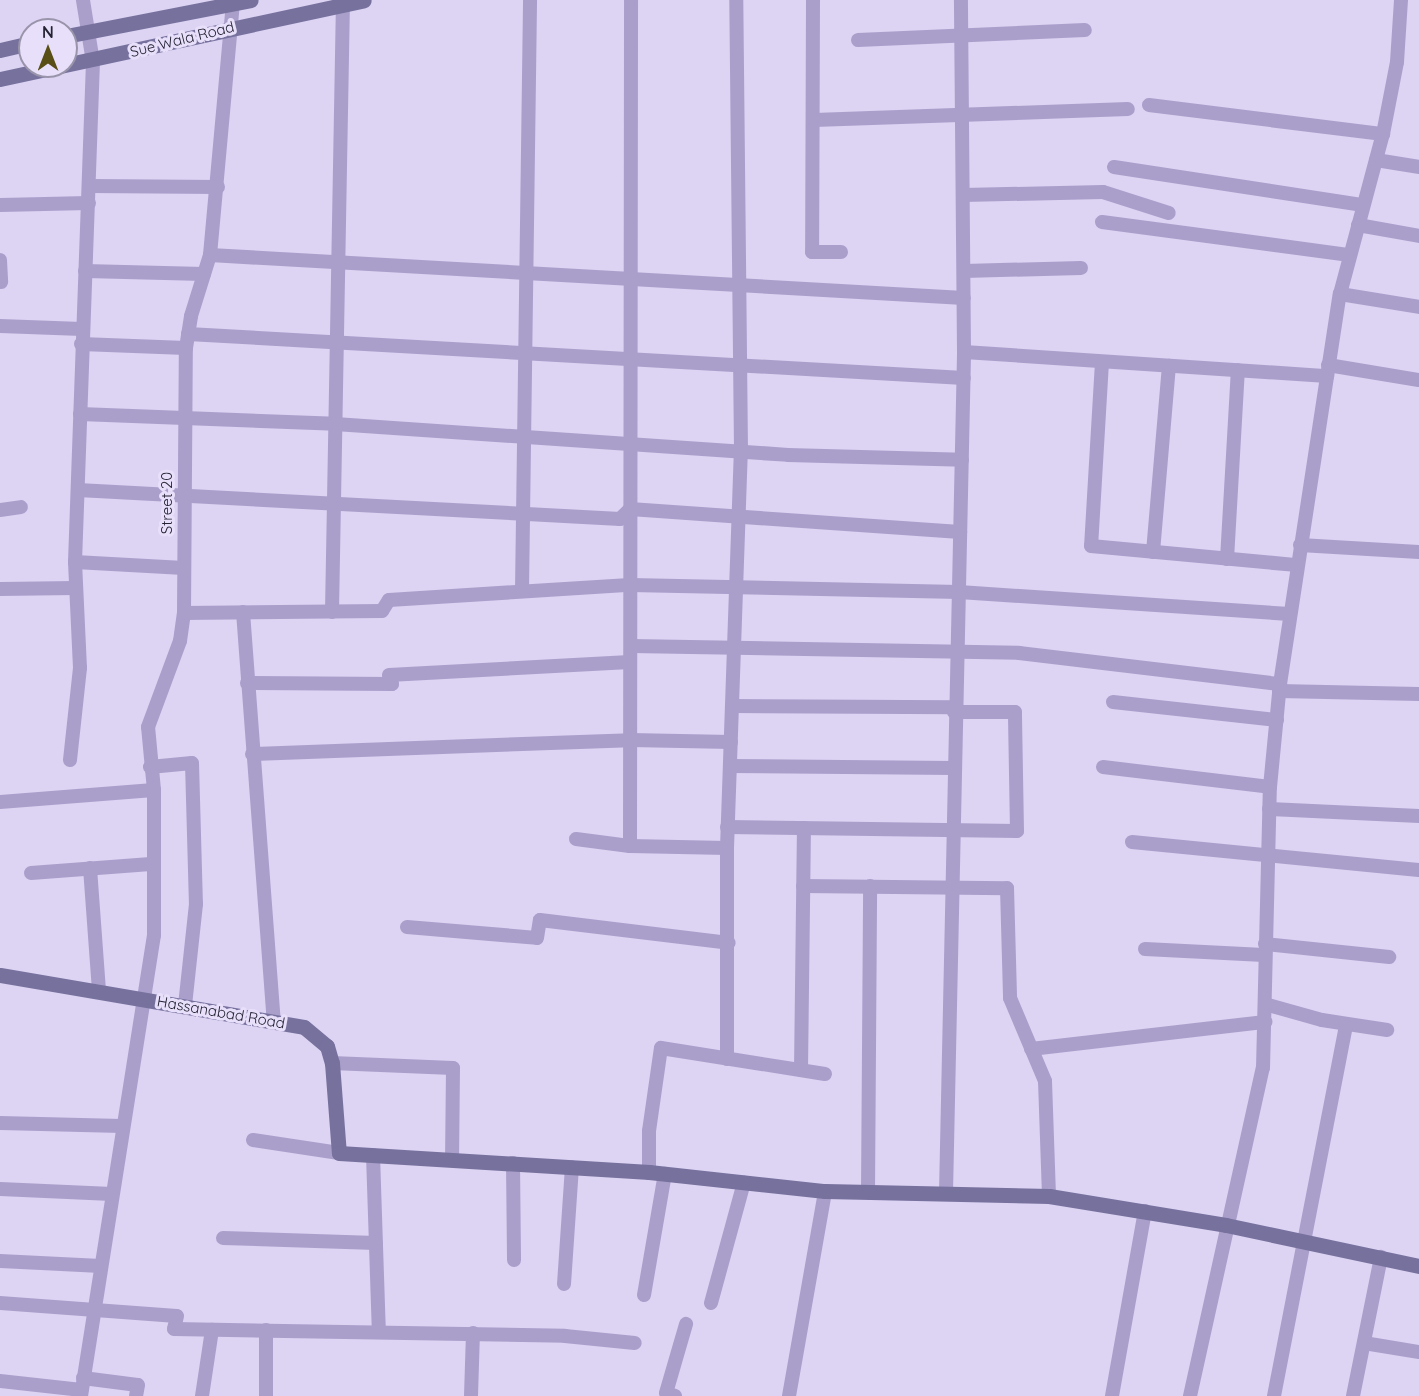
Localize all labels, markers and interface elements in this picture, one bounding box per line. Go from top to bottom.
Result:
street label: Sue Wala Road [128,17,236,61]
north arrow [18,18,78,78]
text: N [42,22,54,42]
street label: Street 20 [158,472,176,534]
street label: Hassanabad Road [156,992,286,1032]

